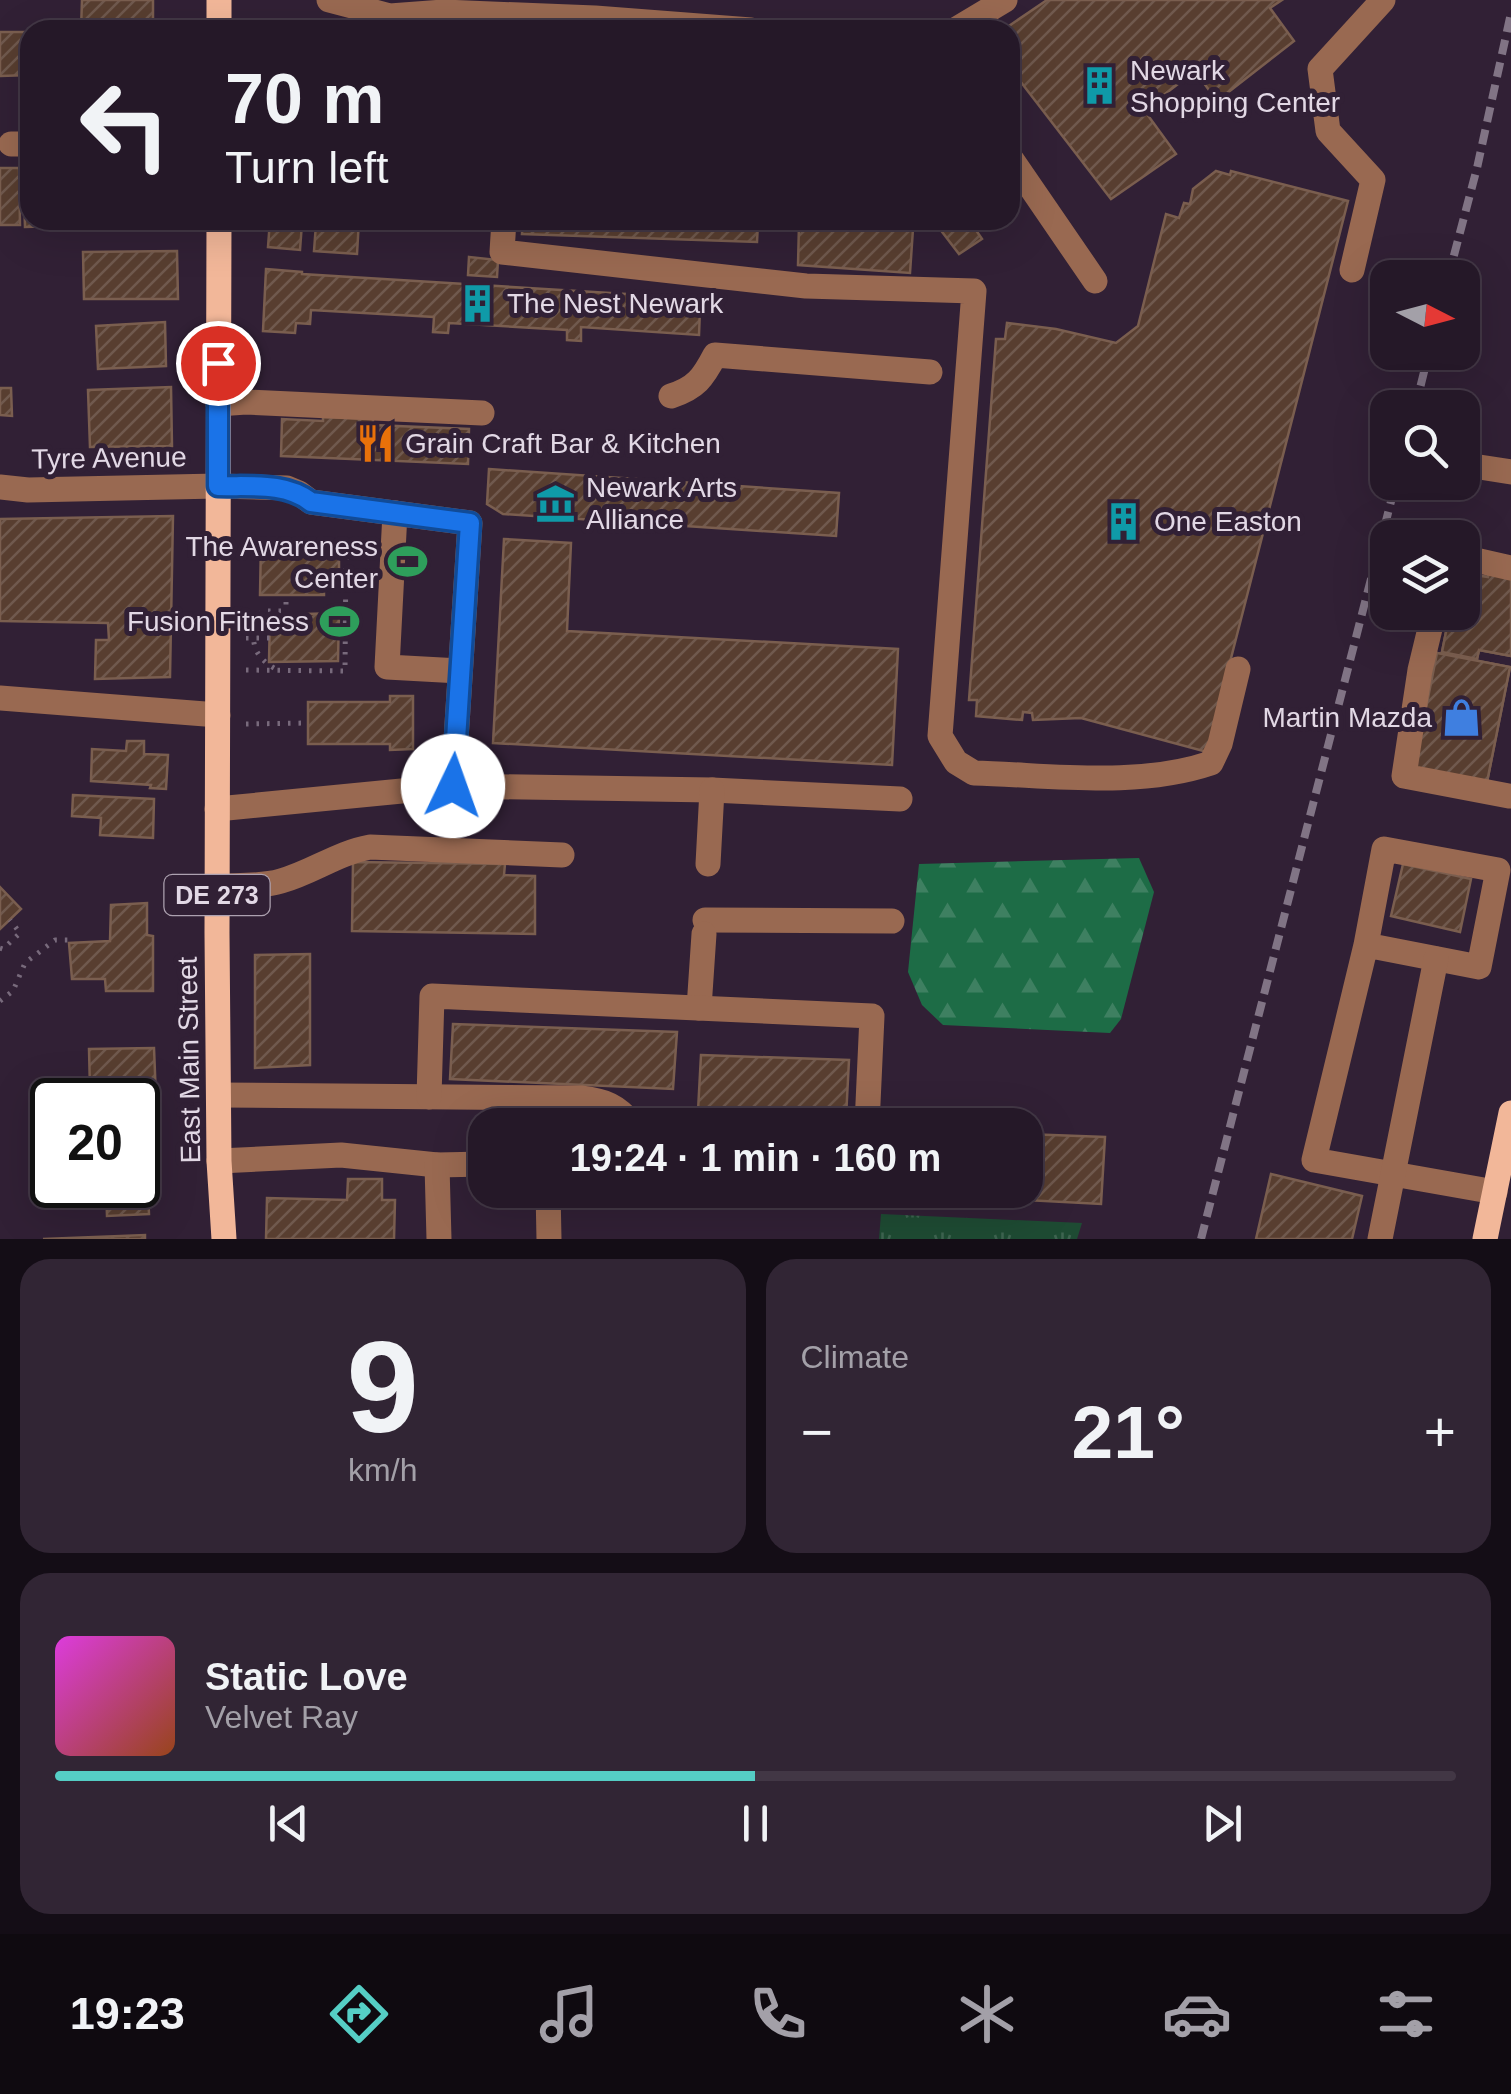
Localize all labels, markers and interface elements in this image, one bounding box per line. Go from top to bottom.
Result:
place label: Newark Shopping Center [1130,55,1340,118]
icon: left [60,60,190,190]
text: 70 m [225,60,385,138]
building icon: Newark Shopping Center [1079,65,1121,107]
text: Turn left [225,142,388,193]
north arrow [1370,260,1480,370]
map controls [1370,260,1480,630]
building icon: The Nest Newark [456,282,498,324]
place label: The Nest Newark [507,288,724,319]
pin [176,321,261,406]
icon: arrive [191,336,246,391]
button: search [1370,390,1480,500]
restaurant icon: Grain Craft Bar & Kitchen [354,422,396,464]
place label: Grain Craft Bar & Kitchen [405,428,721,459]
street label: Tyre Avenue [31,441,187,475]
place label: Newark Arts Alliance [586,472,737,535]
museum icon: Newark Arts Alliance [535,482,577,524]
building icon: One Easton [1103,500,1145,542]
place label: One Easton [1154,506,1302,537]
button: layers [1370,520,1480,630]
place label: The Awareness Center [186,531,378,594]
sports icon: The Awareness Center [387,541,429,583]
sports icon: Fusion Fitness [318,600,360,642]
place label: Fusion Fitness [127,606,309,637]
shop icon: Martin Mazda [1441,696,1483,738]
place label: Martin Mazda [1262,702,1432,733]
position arrow [401,734,505,838]
road number: DE 273 [164,875,270,915]
street label: East Main Street [172,956,206,1164]
speed limit sign: 20 [30,1078,160,1208]
text: 19:24 · 1 min · 160 m [570,1137,941,1179]
text: 9 [347,1314,419,1460]
text: Climate [801,1339,909,1375]
text: 21° [1072,1390,1185,1474]
text: − [801,1401,833,1463]
text: + [1424,1401,1456,1463]
text: km/h [348,1452,417,1488]
text: Static Love [205,1656,408,1698]
text: Velvet Ray [205,1699,358,1735]
icon: previous [261,1796,316,1851]
icon: pause [728,1796,783,1851]
icon: next [1195,1796,1250,1851]
icon: directions [324,1979,394,2049]
icon: music [534,1979,604,2049]
icon: phone [743,1979,813,2049]
icon: climate [952,1979,1022,2049]
icon: car [1162,1979,1232,2049]
icon: filters [1371,1979,1441,2049]
text: 19:23 [70,1988,185,2039]

